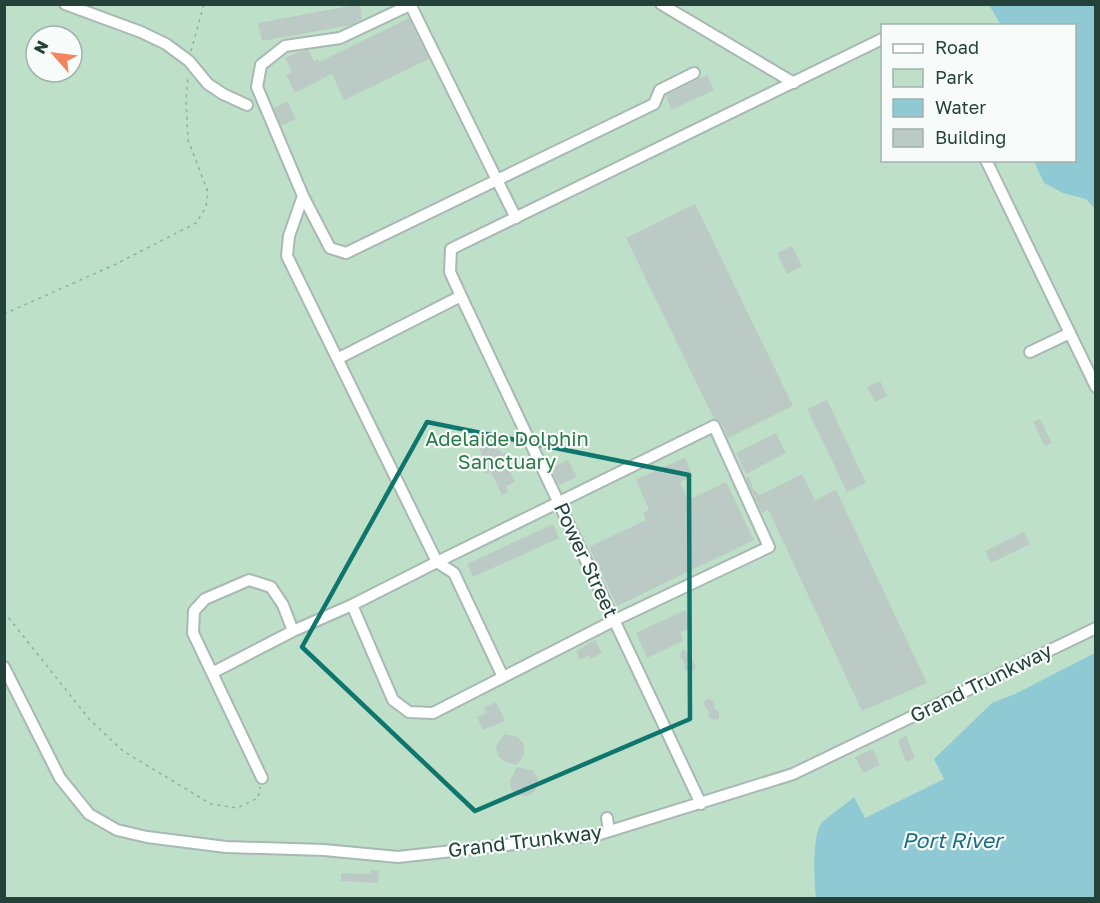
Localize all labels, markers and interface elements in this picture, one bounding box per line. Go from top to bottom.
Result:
north arrow [24,24,84,84]
legend [881,24,1076,162]
text: Road [935,36,979,58]
text: N [29,37,52,57]
text: Park [935,66,974,88]
text: Water [935,96,986,118]
text: Building [935,126,1006,148]
park label: Adelaide Dolphin Sanctuary [425,426,589,473]
street label: Power Street [550,498,624,621]
street label: Grand Trunkway [906,637,1055,727]
street label: Grand Trunkway [447,819,603,861]
water label: Port River [902,827,1005,853]

